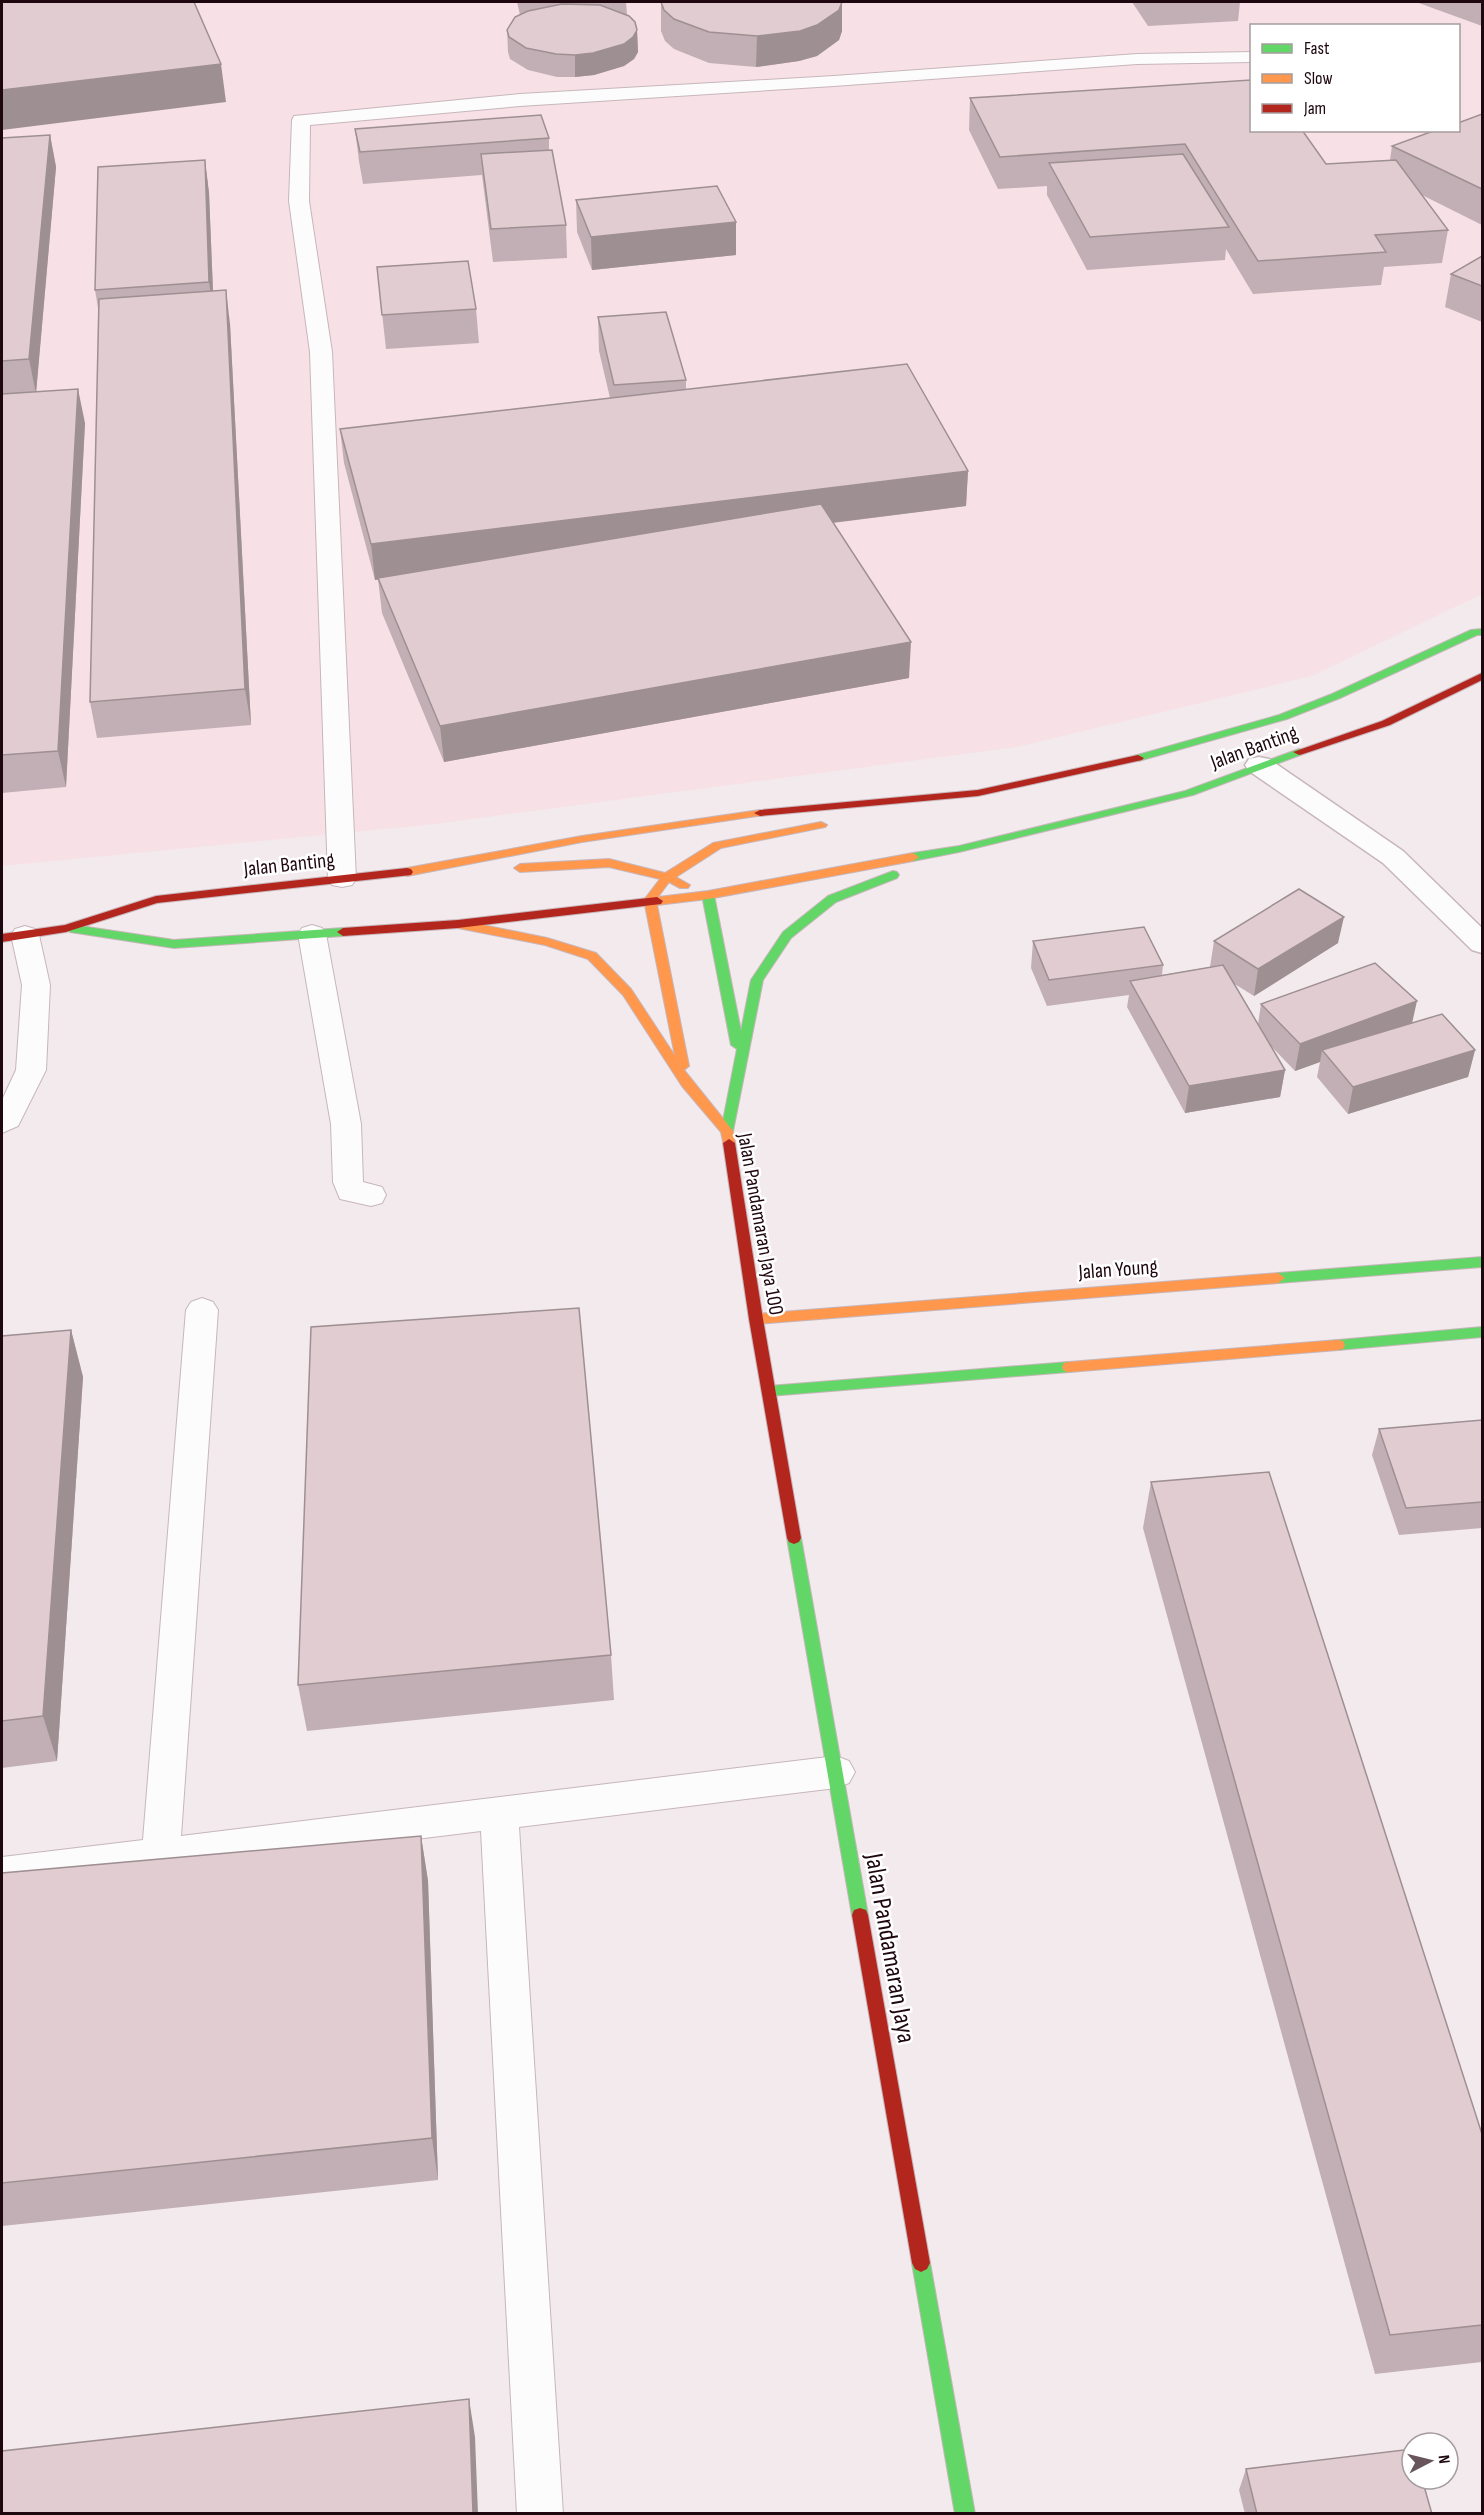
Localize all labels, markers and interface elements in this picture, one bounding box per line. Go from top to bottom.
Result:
legend [1250,24,1460,132]
text: Fast [1304,38,1330,59]
text: Slow [1304,68,1333,89]
text: Jam [1303,98,1326,119]
street label: Jalan Banting [1206,720,1301,775]
street label: Jalan Banting [241,847,336,882]
street label: Jalan Pandamaran Jaya 100 [732,1130,789,1317]
street label: Jalan Young [1077,1254,1158,1285]
street label: Jalan Pandamaran Jaya [857,1850,921,2045]
north arrow [1400,2431,1460,2491]
text: N [1433,2454,1453,2465]

